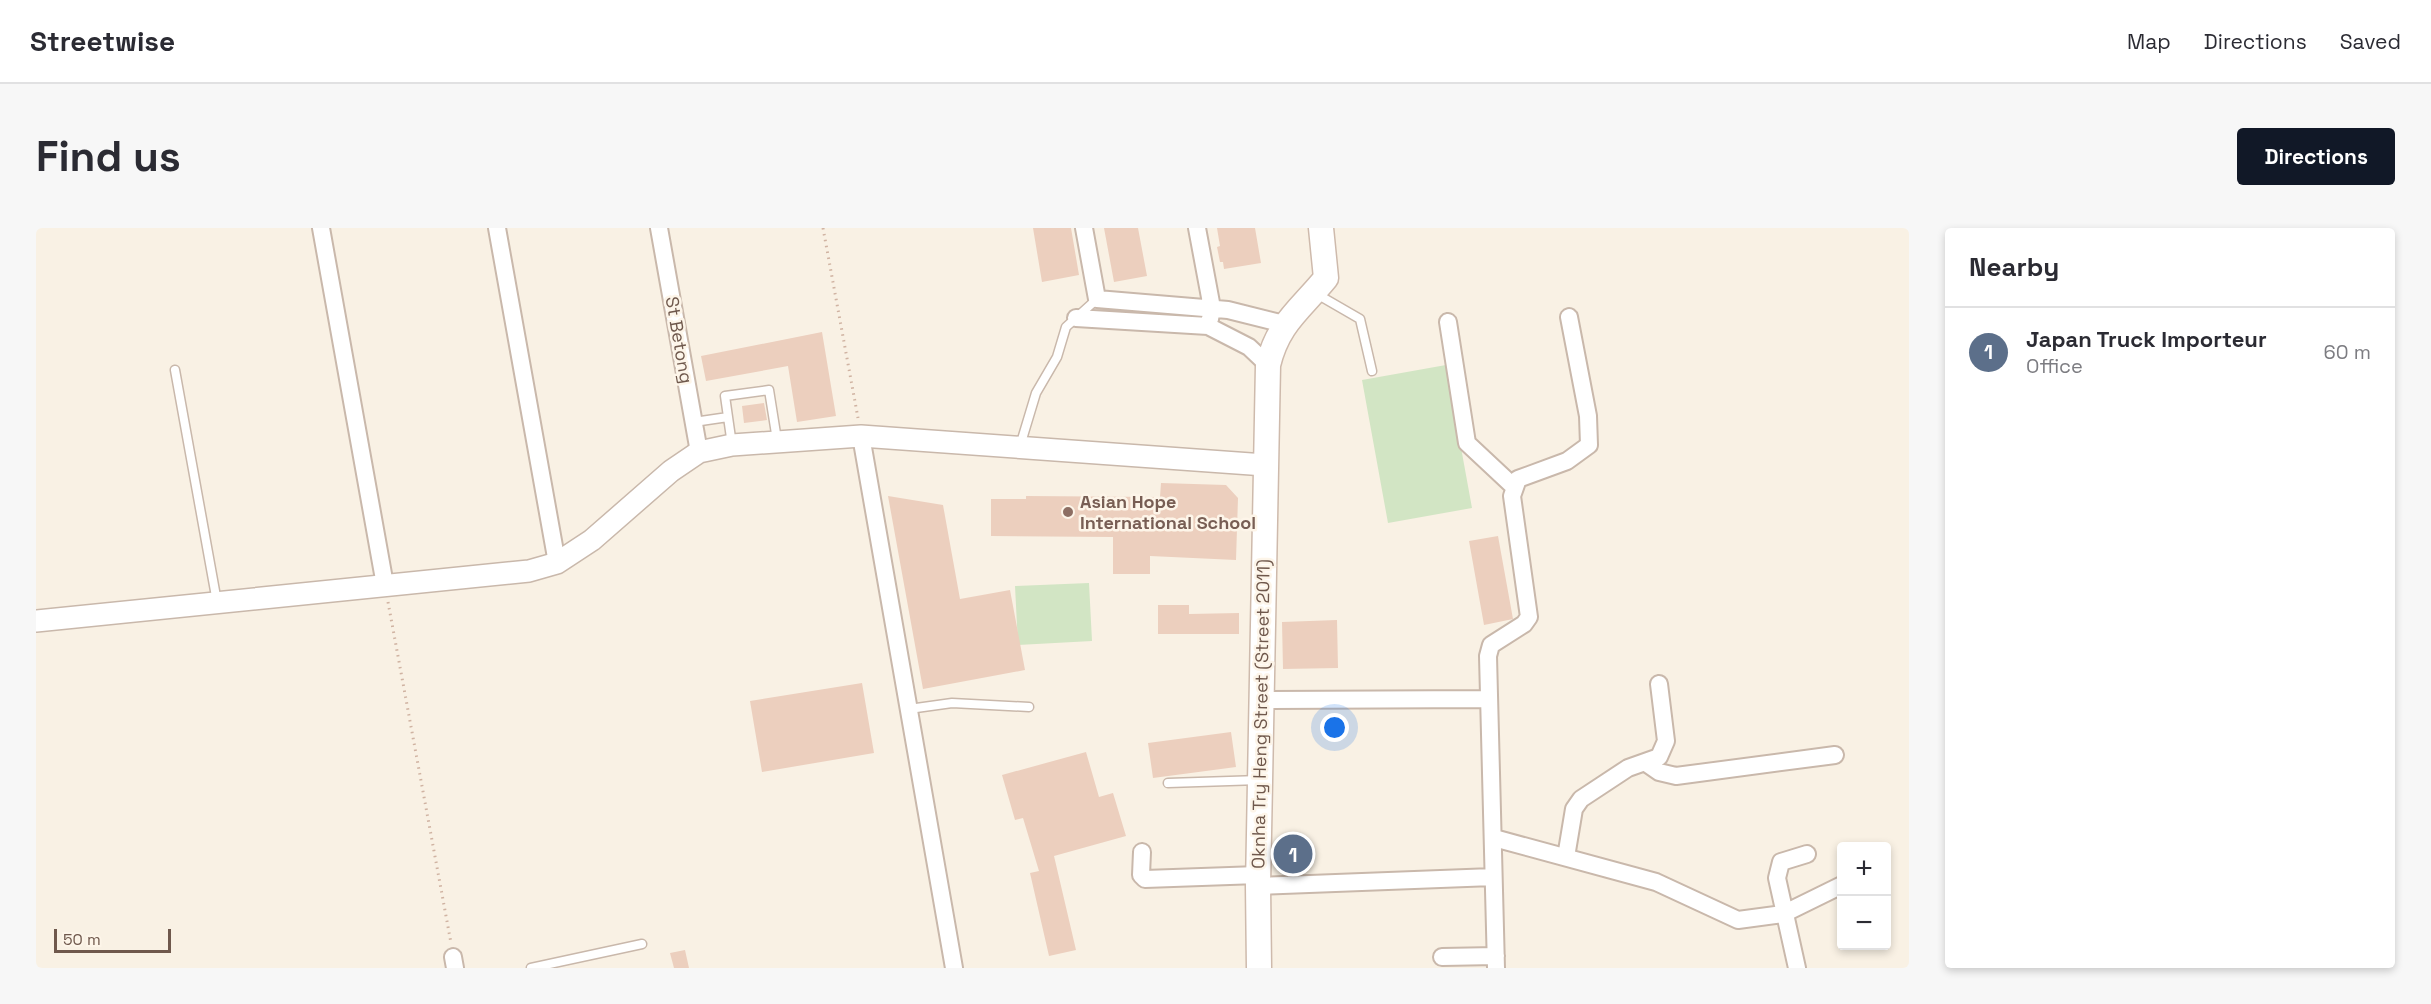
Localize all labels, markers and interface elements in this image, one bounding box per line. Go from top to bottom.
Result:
text: Streetwise [30,23,175,59]
text: Map [2127,28,2171,55]
text: Directions [2204,28,2307,55]
text: Saved [2340,28,2401,55]
button: Directions [2237,128,2395,185]
text: Find us [36,130,181,183]
text: Nearby [1969,250,2059,284]
street label: St Betong [661,295,698,385]
text: Japan Truck Importeur [2026,325,2267,353]
text: 1 [1984,339,1993,365]
text: 60 m [2324,339,2371,365]
text: Office [2026,353,2083,379]
place label: Asian Hope International School [1080,490,1256,534]
marker: Asian Hope International School [1061,505,1075,519]
street label: Oknha Try Heng Street (Street 2011) [1246,559,1275,869]
your location [1320,713,1349,742]
pin: 1 [1274,832,1312,876]
map controls [1837,842,1891,950]
button: + [1837,842,1891,896]
button: − [1837,896,1891,950]
scale bar [54,926,171,954]
text: 50 m [63,929,101,950]

